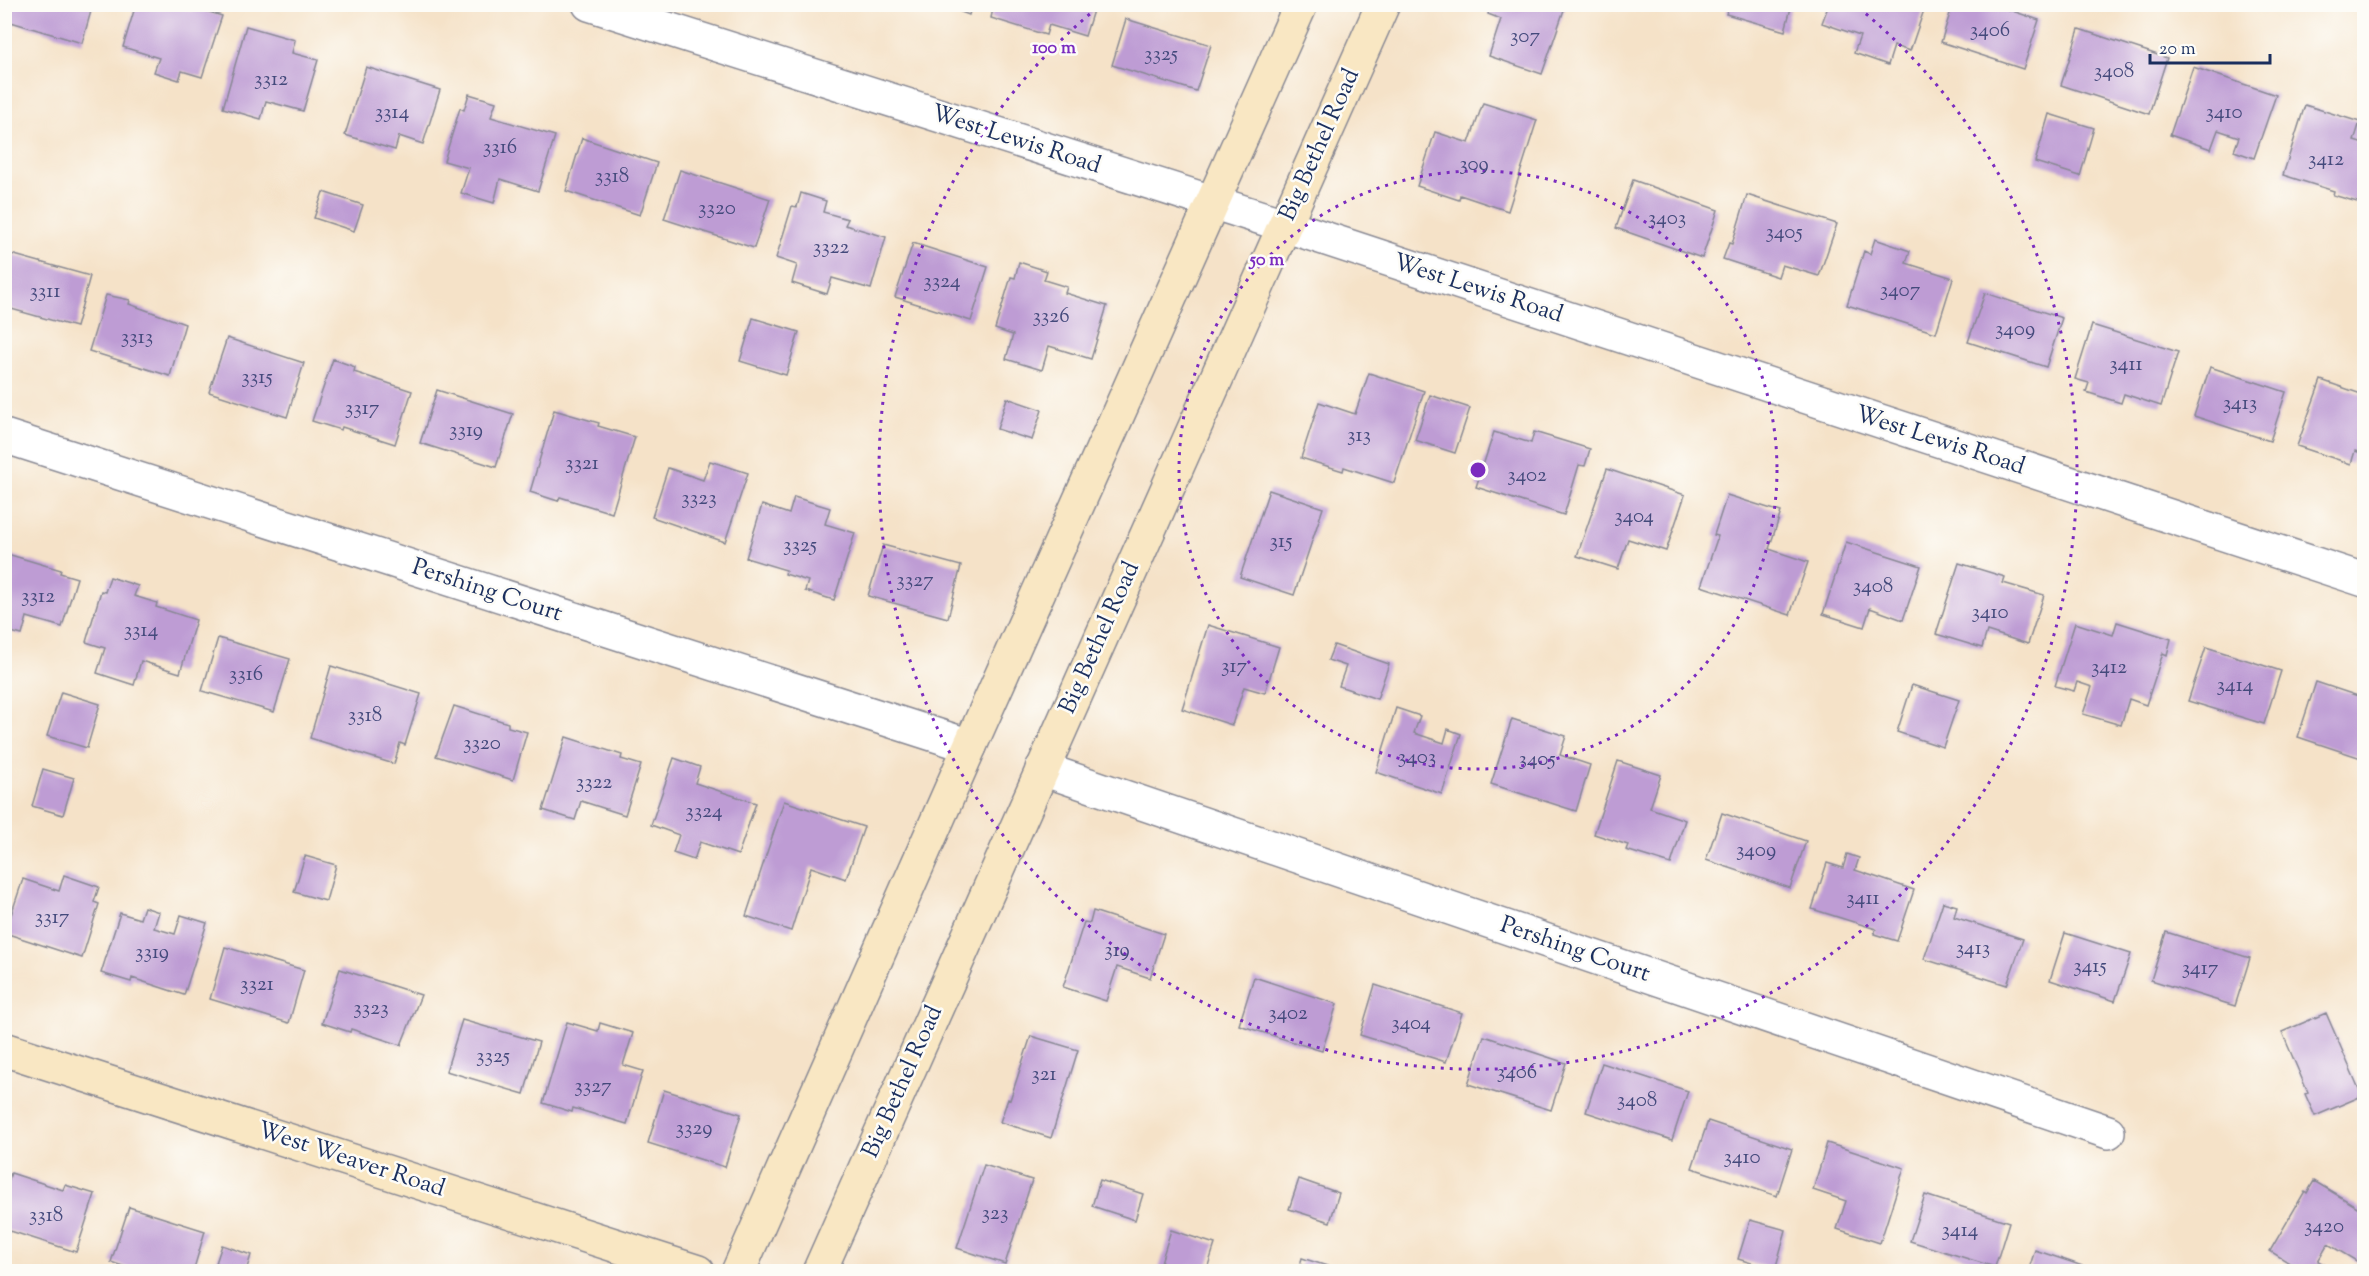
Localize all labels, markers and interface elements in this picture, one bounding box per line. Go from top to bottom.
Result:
house number: 3406 [1970,16,2010,46]
house number: 307 [1510,22,1540,52]
scale bar [2150,27,2270,65]
text: 100 m [1032,36,1076,62]
text: 20 m [2159,37,2196,63]
house number: 3325 [1144,40,1178,70]
house number: 3408 [2094,57,2134,87]
street label: Big Bethel Road [1271,63,1369,227]
house number: 3312 [254,65,288,95]
street label: West Lewis Road [927,97,1106,184]
house number: 3314 [375,98,409,128]
house number: 3410 [2205,98,2243,128]
house number: 3316 [483,133,517,163]
house number: 3412 [2308,145,2344,175]
house number: 309 [1459,150,1489,180]
house number: 3318 [595,162,629,192]
house number: 3320 [698,194,736,224]
house number: 3403 [1648,204,1686,234]
house number: 3405 [1765,218,1803,248]
house number: 3322 [813,233,849,263]
street label: West Lewis Road [1389,246,1568,333]
text: 50 m [1248,248,1284,274]
house number: 3324 [923,267,961,297]
house number: 3407 [1880,276,1921,306]
house number: 3311 [29,277,61,307]
house number: 3326 [1032,302,1070,332]
house number: 3409 [1995,315,2035,345]
house number: 3313 [121,323,153,353]
house number: 3411 [2109,350,2143,380]
house number: 3315 [241,363,273,393]
house number: 3413 [2223,389,2257,419]
house number: 3317 [345,394,380,424]
street label: West Lewis Road [1851,398,2030,485]
house number: 3319 [449,416,483,446]
house number: 313 [1347,421,1371,451]
house number: 3321 [565,449,599,479]
centre of rings [1468,460,1488,480]
house number: 3402 [1507,461,1547,491]
house number: 3323 [681,484,717,514]
house number: 3404 [1614,502,1654,532]
house number: 315 [1270,527,1292,557]
house number: 3325 [783,531,817,561]
street label: Pershing Court [407,551,567,631]
street label: Big Bethel Road [1051,556,1149,720]
house number: 3327 [896,566,934,596]
house number: 3408 [1853,572,1893,602]
house number: 3312 [21,582,55,612]
house number: 3410 [1971,598,2009,628]
house number: 3314 [124,616,158,646]
house number: 317 [1221,652,1248,682]
house number: 3412 [2091,653,2127,683]
house number: 3316 [229,660,263,690]
house number: 3414 [2217,671,2253,701]
house number: 3318 [348,701,382,731]
house number: 3320 [463,729,501,759]
house number: 3403 [1398,743,1436,773]
house number: 3405 [1518,745,1556,775]
house number: 3322 [576,768,612,798]
house number: 3324 [685,797,723,827]
house number: 3409 [1736,836,1776,866]
house number: 3411 [1846,884,1880,914]
house number: 3317 [35,903,70,933]
street label: Pershing Court [1495,908,1655,992]
house number: 3413 [1956,934,1990,964]
house number: 319 [1104,936,1130,966]
house number: 3319 [135,938,169,968]
house number: 3415 [2073,952,2107,982]
house number: 3417 [2182,954,2219,984]
house number: 3321 [240,970,274,1000]
house number: 3323 [353,994,389,1024]
house number: 3402 [1268,999,1308,1029]
street label: Big Bethel Road [854,1000,952,1164]
house number: 3404 [1391,1009,1431,1039]
house number: 3325 [476,1042,510,1072]
house number: 3406 [1497,1058,1537,1088]
house number: 321 [1031,1060,1057,1090]
house number: 3327 [574,1072,612,1102]
house number: 3408 [1617,1086,1657,1116]
street label: West Weaver Road [253,1114,450,1207]
house number: 3329 [675,1114,713,1144]
house number: 3410 [1723,1143,1761,1173]
house number: 323 [982,1199,1008,1229]
house number: 3318 [29,1201,63,1231]
house number: 3420 [2304,1212,2344,1242]
house number: 3414 [1942,1216,1978,1246]

